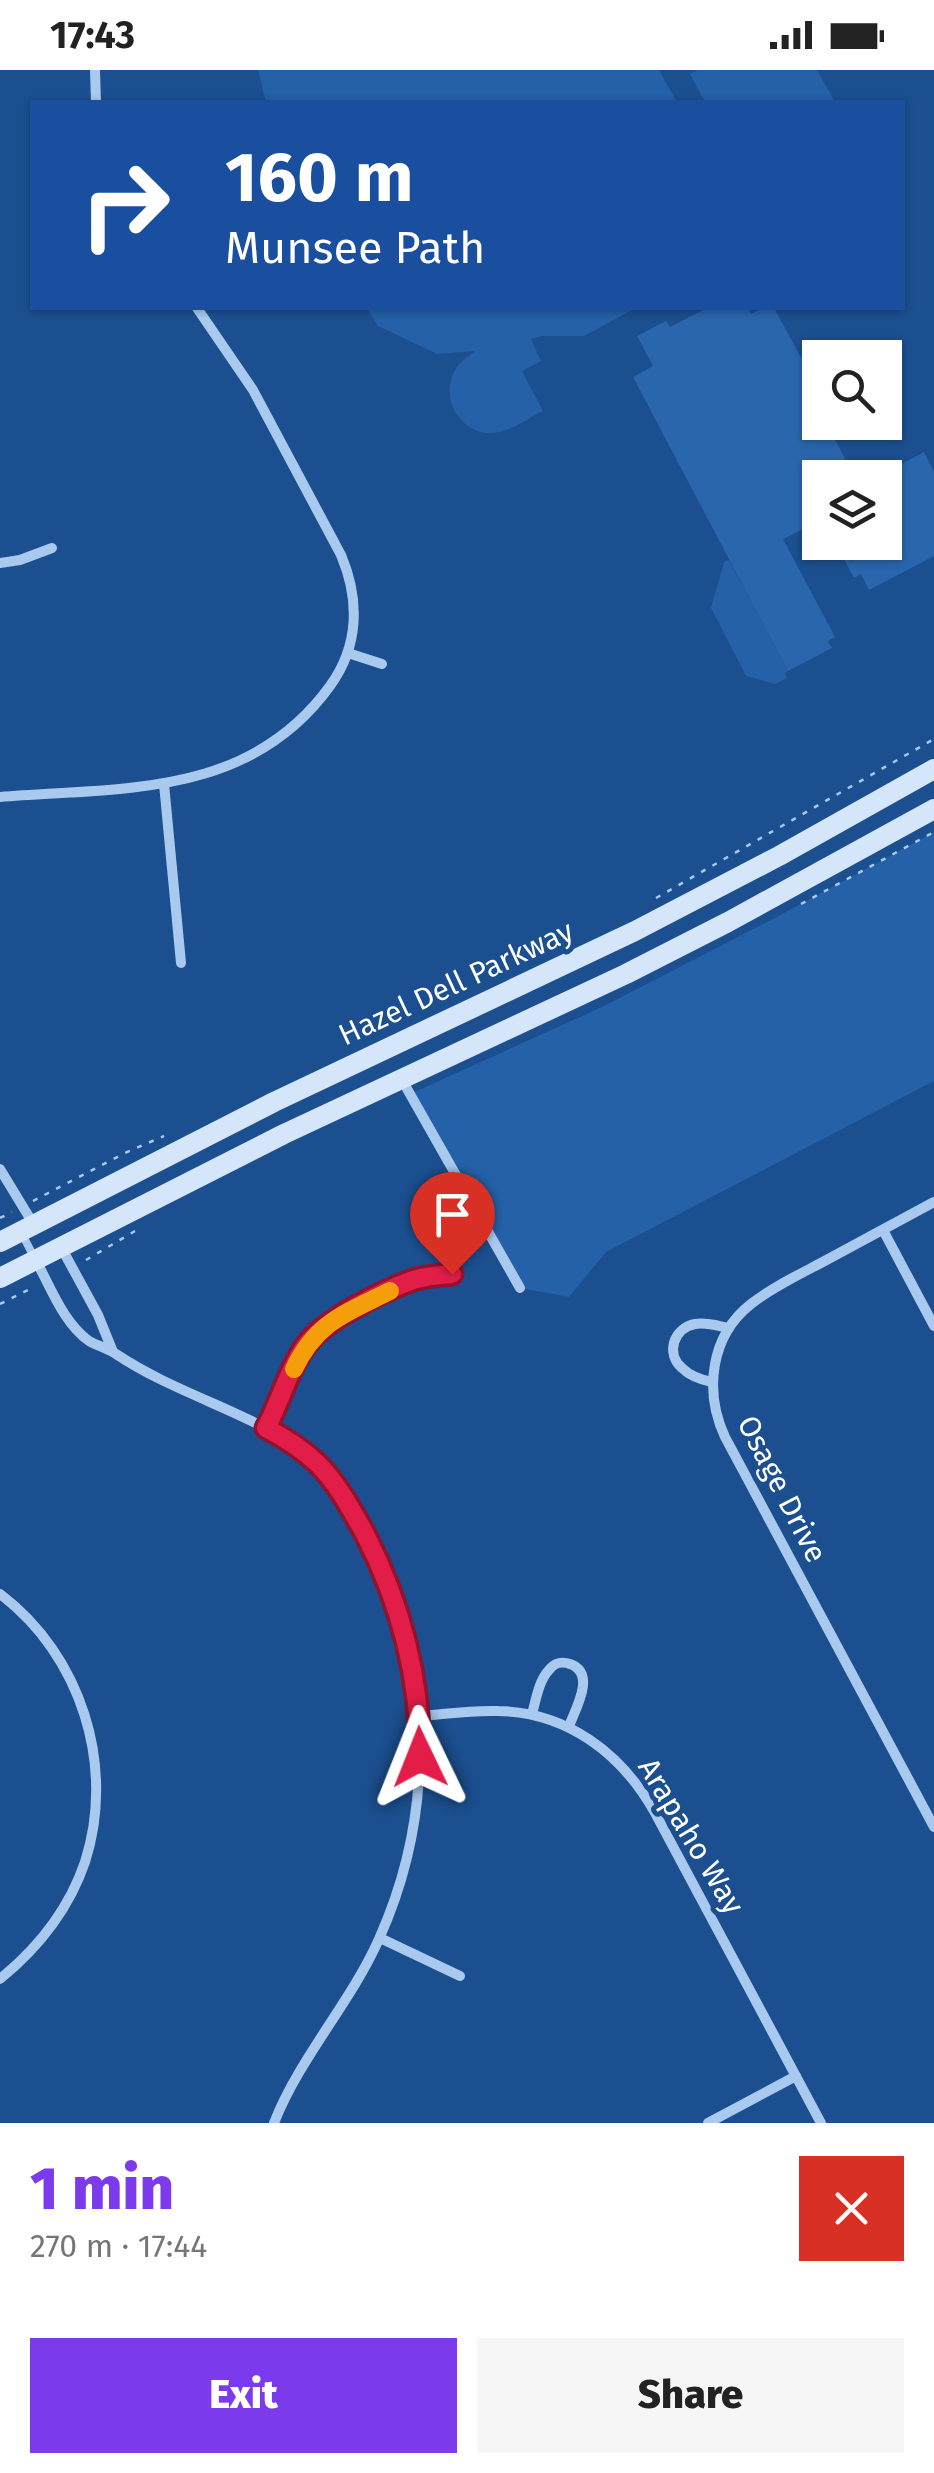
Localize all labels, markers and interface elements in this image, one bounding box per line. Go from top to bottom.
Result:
text: 17:43 [50,12,135,58]
text: 160 m [225,136,414,220]
icon: right [60,140,190,270]
text: Munsee Path [225,221,485,275]
map controls [802,340,902,560]
button: search [802,340,902,440]
button: layers [802,460,902,560]
street label: Hazel Dell Parkway [333,913,579,1053]
pin [410,1172,495,1275]
icon: arrive [425,1187,480,1242]
street label: Osage Drive [730,1409,834,1569]
position arrow [368,1705,472,1809]
street label: Arapaho Way [630,1752,752,1921]
text: 1 min [30,2153,174,2225]
button: close [799,2156,904,2261]
text: 270 m · 17:44 [30,2227,207,2265]
button: Exit [30,2338,457,2453]
button: Share [477,2338,904,2453]

